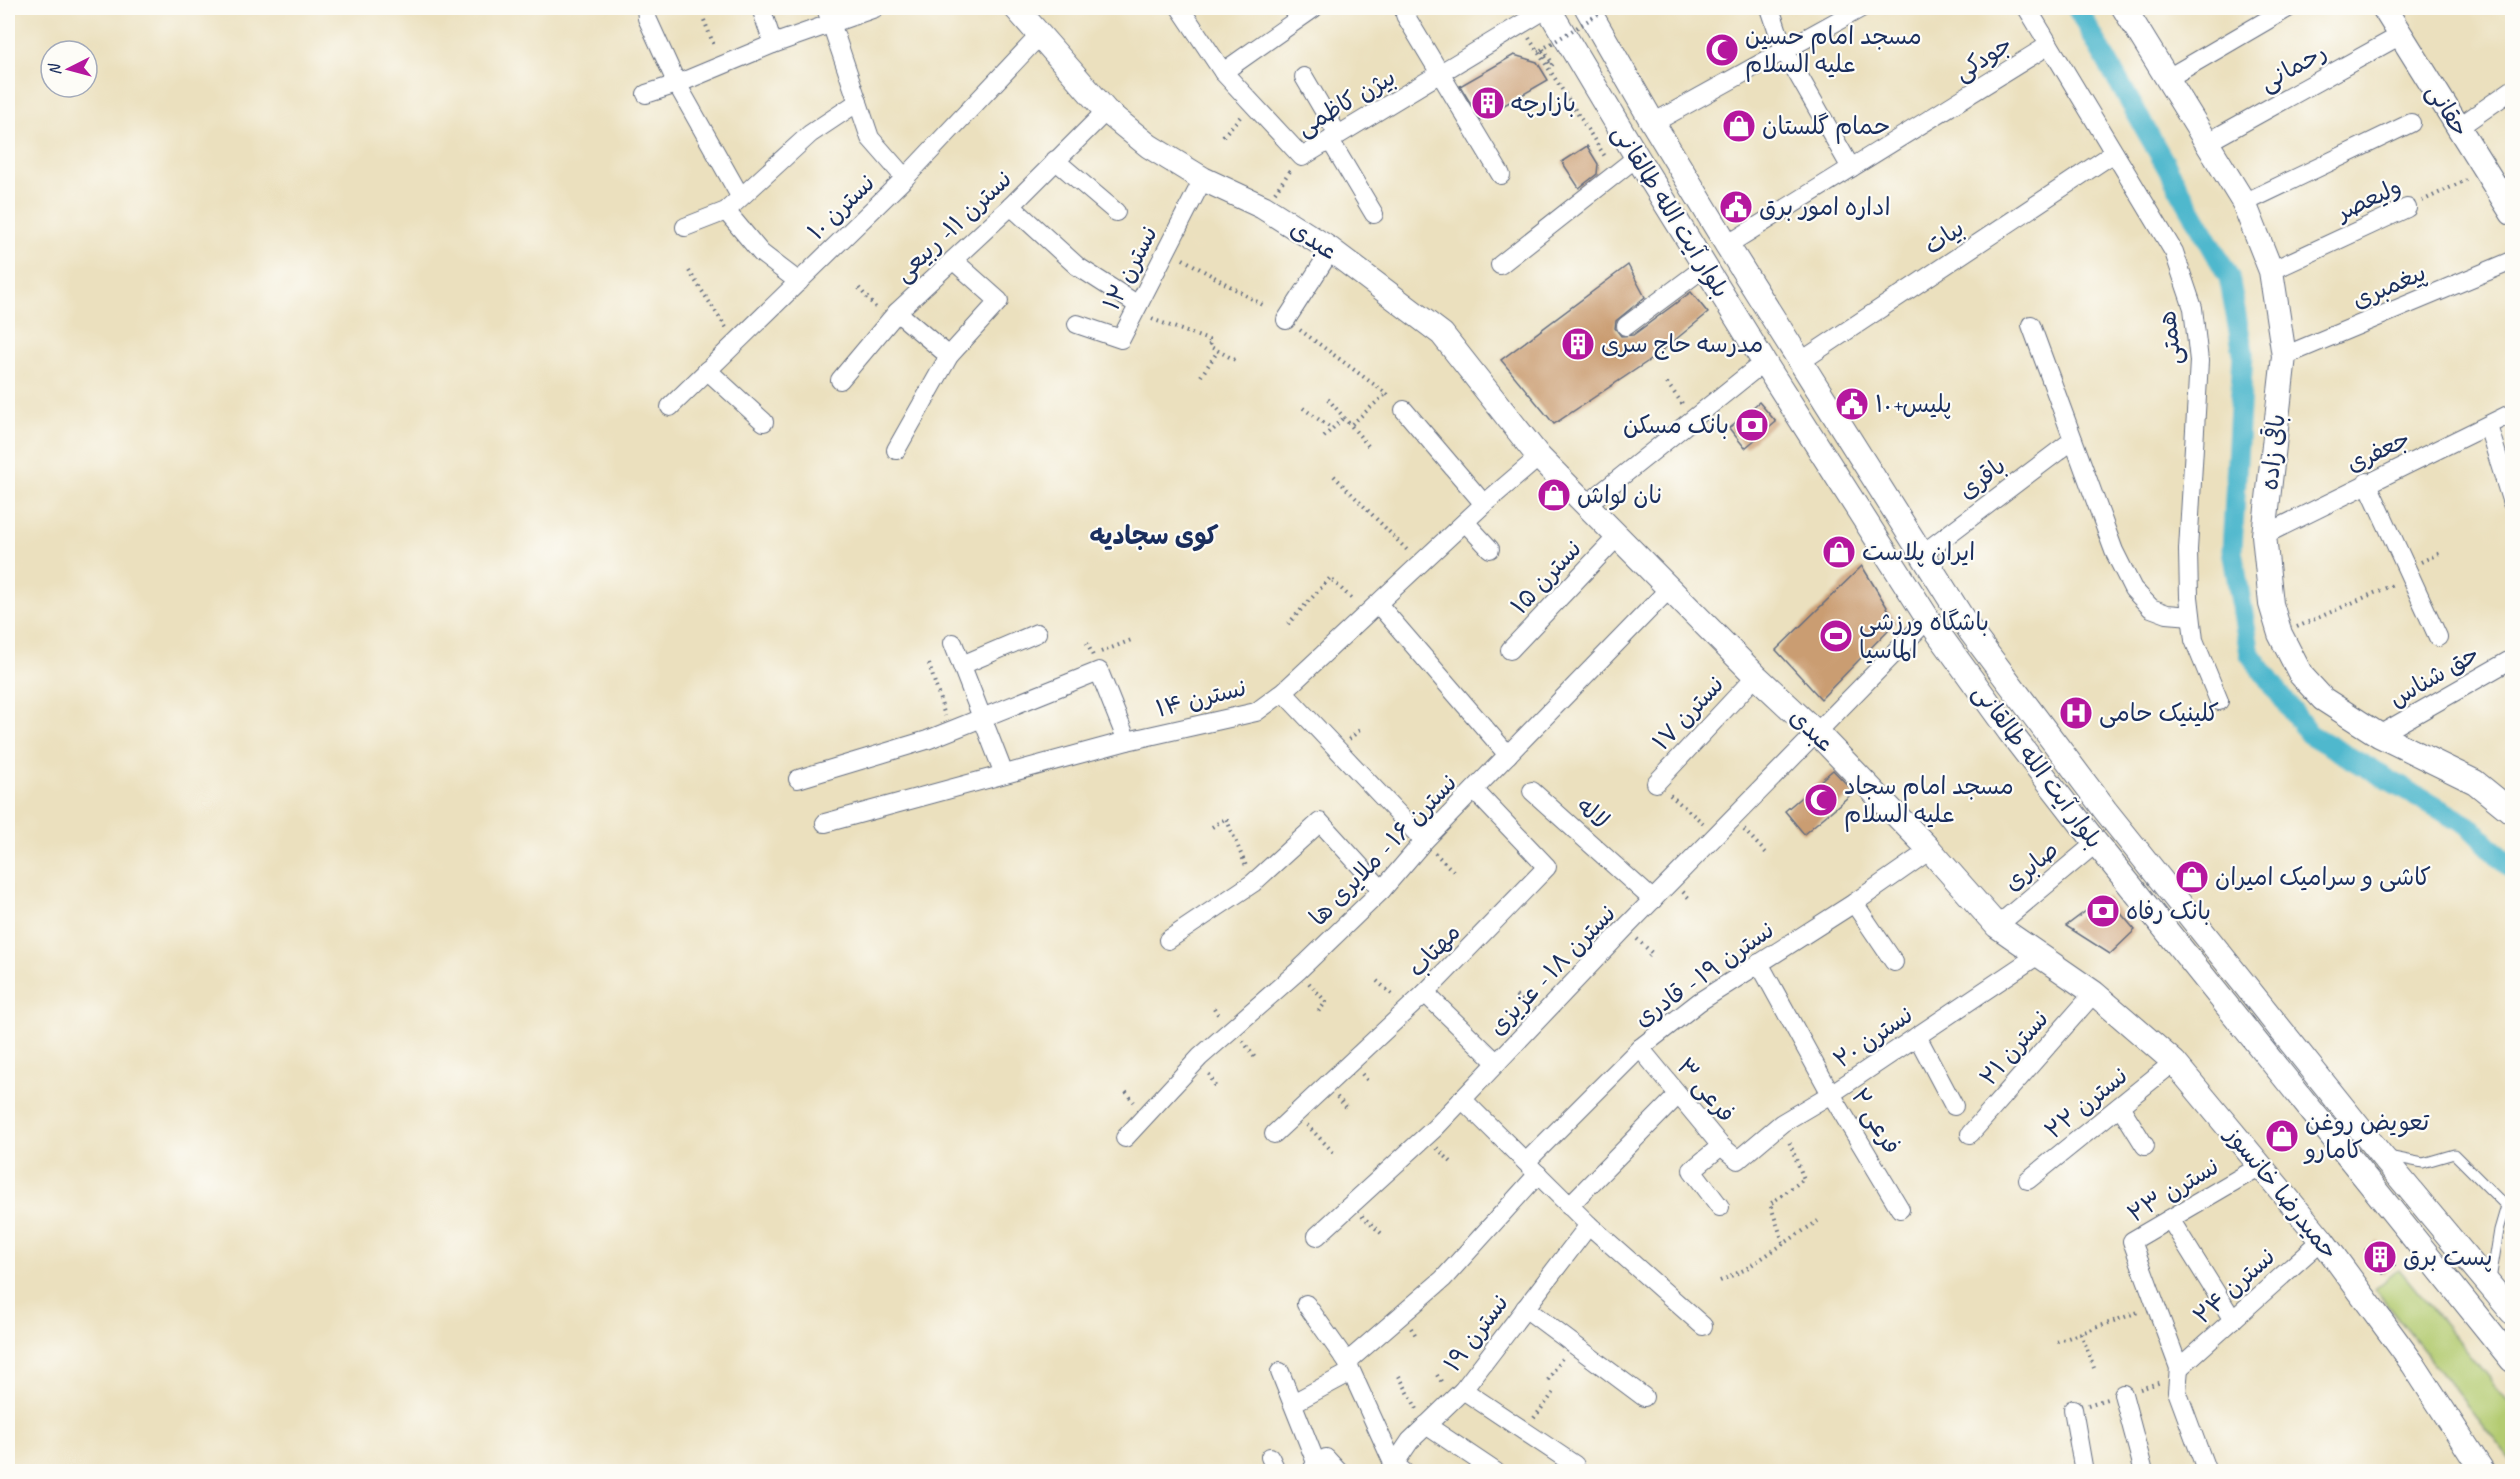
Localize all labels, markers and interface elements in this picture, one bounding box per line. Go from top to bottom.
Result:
place label: مسجد امام حسین علیه السلام [1745,21,1922,82]
street label: جودکی [1949,29,2017,87]
mosque icon: مسجد امام حسین علیه السلام [1704,32,1740,68]
street label: رحمانی [2254,36,2332,98]
north arrow [39,39,99,99]
text: N [44,61,66,76]
street label: بیژن کاظمی [1291,62,1401,142]
street label: حقانی [2420,78,2476,142]
building icon: بازارچه [1470,85,1506,121]
place label: بازارچه [1511,88,1576,118]
shop icon: حمام گلستان [1721,108,1757,144]
place label: حمام گلستان [1762,111,1890,144]
street label: بلوار آیت الله طالقانی [1606,119,1736,303]
street label: نسترن ۱۱- ربیعی [888,164,1018,288]
street label: نسترن ۱۰ [801,168,881,246]
street label: ولیعصر [2330,171,2406,228]
public building icon: اداره امور برق [1718,189,1754,225]
place label: اداره امور برق [1759,192,1890,222]
street label: عبدی [1285,213,1343,267]
street label: بیات [1918,213,1970,261]
street label: نسترن ۱۲ [1096,221,1164,315]
street label: پیغمبری [2348,257,2430,315]
street label: همتی [2152,309,2188,367]
building icon: مدرسه حاج سری [1560,326,1596,362]
place label: مدرسه حاج سری [1601,329,1763,360]
public building icon: پلیس+۱۰ [1834,386,1870,422]
place label: پلیس+۱۰ [1875,389,1952,419]
bank icon: بانک مسکن [1734,407,1770,443]
place label: بانک مسکن [1623,410,1729,440]
street label: باقی زاده [2254,412,2292,492]
street label: جعفری [2341,423,2415,479]
street label: باقری [1952,450,2012,506]
shop icon: نان لواش [1536,477,1572,513]
place label: نان لواش [1577,480,1662,511]
district label: کوی سجادیه [1089,519,1219,552]
street label: نسترن ۱۵ [1504,534,1588,620]
shop icon: ایران پلاست [1821,534,1857,570]
place label: ایران پلاست [1862,537,1975,567]
place label: باشگاه ورزشی الماسیا [1859,607,1989,665]
sports icon: باشگاه ورزشی الماسیا [1818,618,1854,654]
street label: حق شناس [2384,638,2484,714]
street label: نسترن ۱۷ [1646,669,1730,757]
street label: نسترن ۱۴ [1153,672,1249,724]
street label: بلوار آیت الله طالقانی [1966,678,2110,854]
hospital icon: کلینیک حامی [2058,695,2094,731]
place label: کلینیک حامی [2099,698,2219,728]
street label: عبدی [1783,702,1841,758]
street label: نسترن ۱۶ - ملایری ها [1303,768,1463,932]
place label: مسجد امام سجاد علیه السلام [1844,771,2014,832]
mosque icon: مسجد امام سجاد علیه السلام [1803,782,1839,818]
street label: لاله [1570,791,1616,835]
street label: صابری [1998,835,2064,897]
shop icon: کاشی و سرامیک امیران [2174,859,2210,895]
place label: کاشی و سرامیک امیران [2215,862,2431,892]
bank icon: بانک رفاه [2085,893,2121,929]
place label: بانک رفاه [2126,896,2211,926]
street label: نسترن ۱۸ - عزیزی [1482,898,1622,1042]
street label: نسترن ۱۹ - قادری [1628,915,1780,1033]
street label: مهتاب [1401,917,1467,983]
street label: نسترن ۲۰ [1828,1000,1918,1074]
street label: نسترن ۲۱ [1973,1004,2055,1092]
street label: فرعی ۳ [1670,1052,1742,1128]
street label: نسترن ۲۲ [2039,1061,2133,1145]
street label: فرعی ۲ [1845,1083,1907,1159]
place label: تعویض روغن کامارو [2303,1107,2430,1165]
shop icon: تعویض روغن کامارو [2264,1118,2300,1154]
street label: حمیدرضا خانسوز [2218,1119,2345,1266]
street label: نسترن ۲۳ [2122,1151,2224,1229]
building icon: پست برق [2362,1239,2398,1275]
street label: نسترن ۲۴ [2187,1242,2281,1330]
place label: پست برق [2403,1242,2493,1272]
street label: نسترن ۱۹ [1437,1288,1515,1378]

